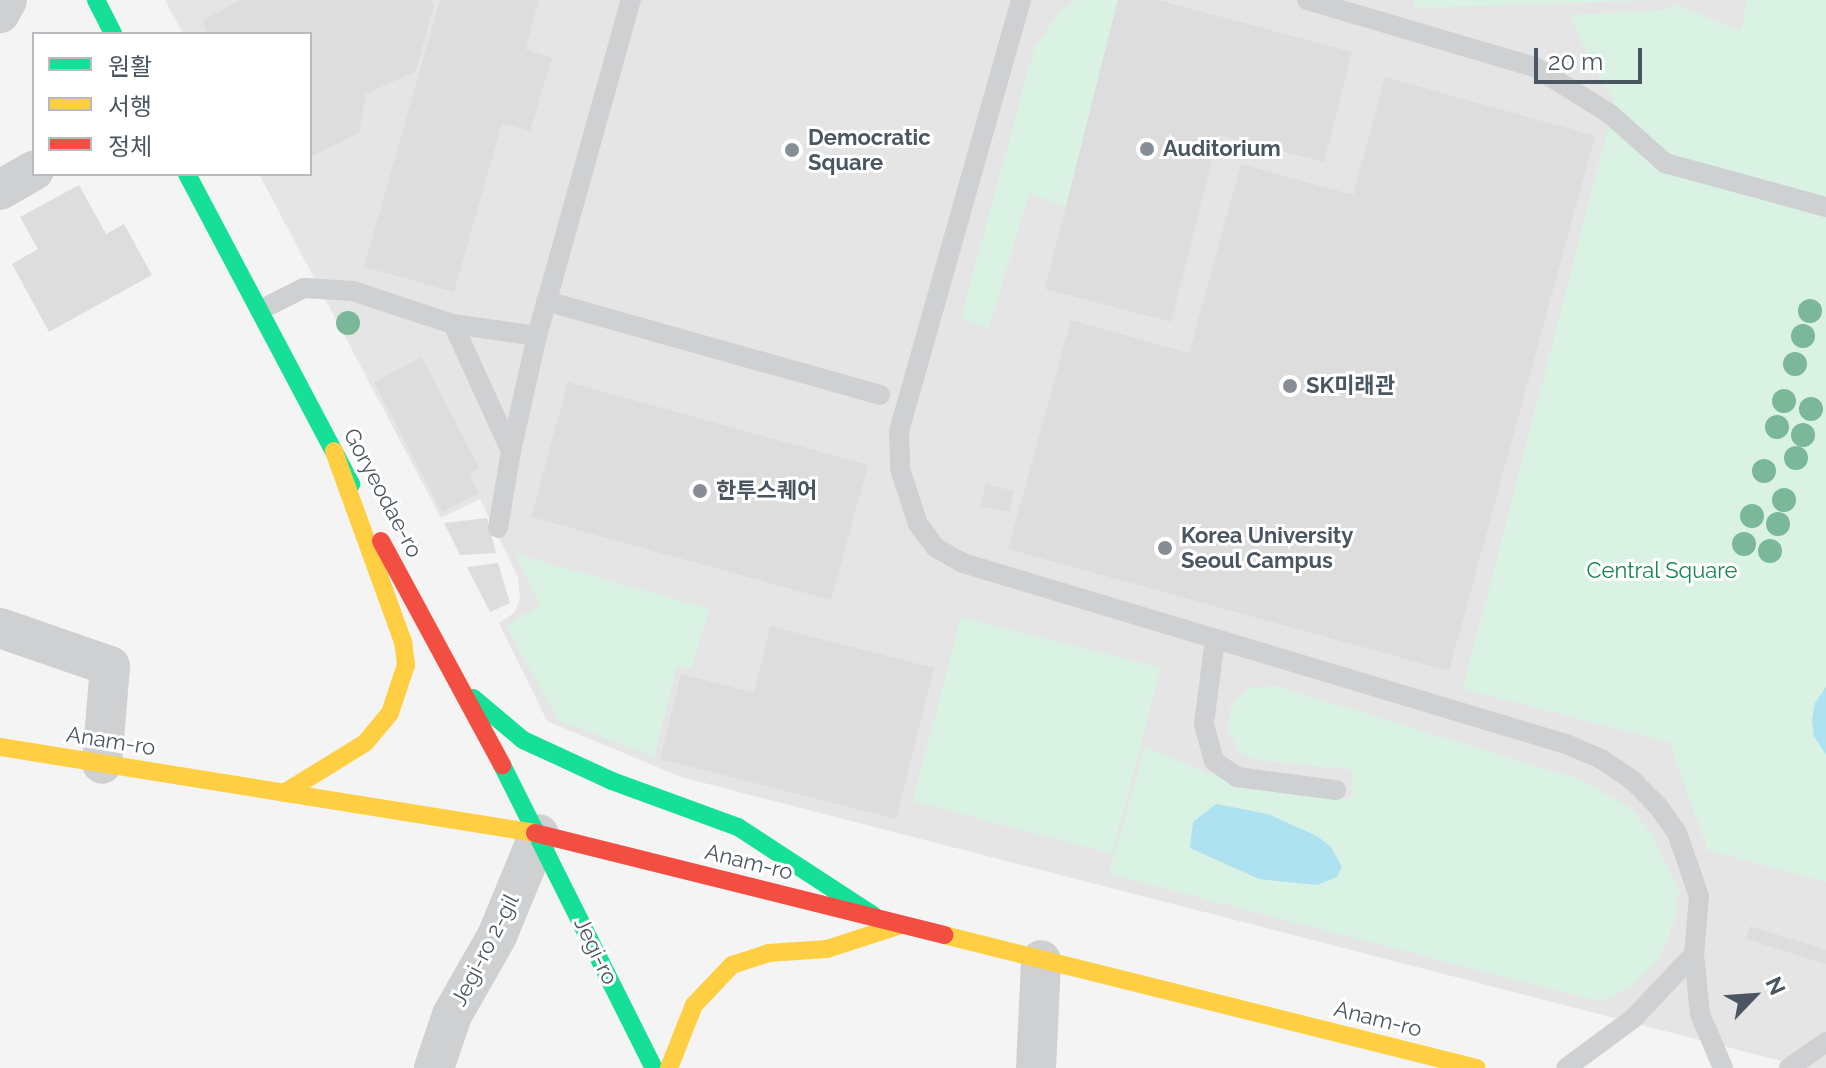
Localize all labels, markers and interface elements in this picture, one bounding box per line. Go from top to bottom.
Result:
legend [32,32,312,176]
scale bar [1538,32,1646,82]
text: 20 m [1548,47,1603,76]
text: 원활 [108,52,152,81]
text: 서행 [108,92,152,121]
place label: Democratic Square [808,124,931,176]
text: 정체 [108,132,152,161]
place label: Auditorium [1163,136,1281,162]
marker: Auditorium [1138,140,1156,158]
marker: Democratic Square [783,141,801,159]
place label: SK미래관 [1306,373,1395,399]
marker: SK미래관 [1281,377,1299,395]
street label: Goryeodae-ro [338,424,428,562]
place label: 한투스퀘어 [716,478,817,504]
marker: 한투스퀘어 [691,482,709,500]
place label: Korea University Seoul Campus [1181,522,1353,574]
marker: Korea University Seoul Campus [1156,539,1174,557]
park label: Central Square [1586,558,1738,584]
street label: Anam-ro [65,721,157,761]
street label: Anam-ro [702,838,796,886]
street label: Jegi-ro 2-gil [446,890,524,1010]
street label: Jegi-ro [568,913,624,989]
north arrow [1714,956,1794,1036]
text: N [1760,973,1791,999]
street label: Anam-ro [1331,995,1425,1043]

